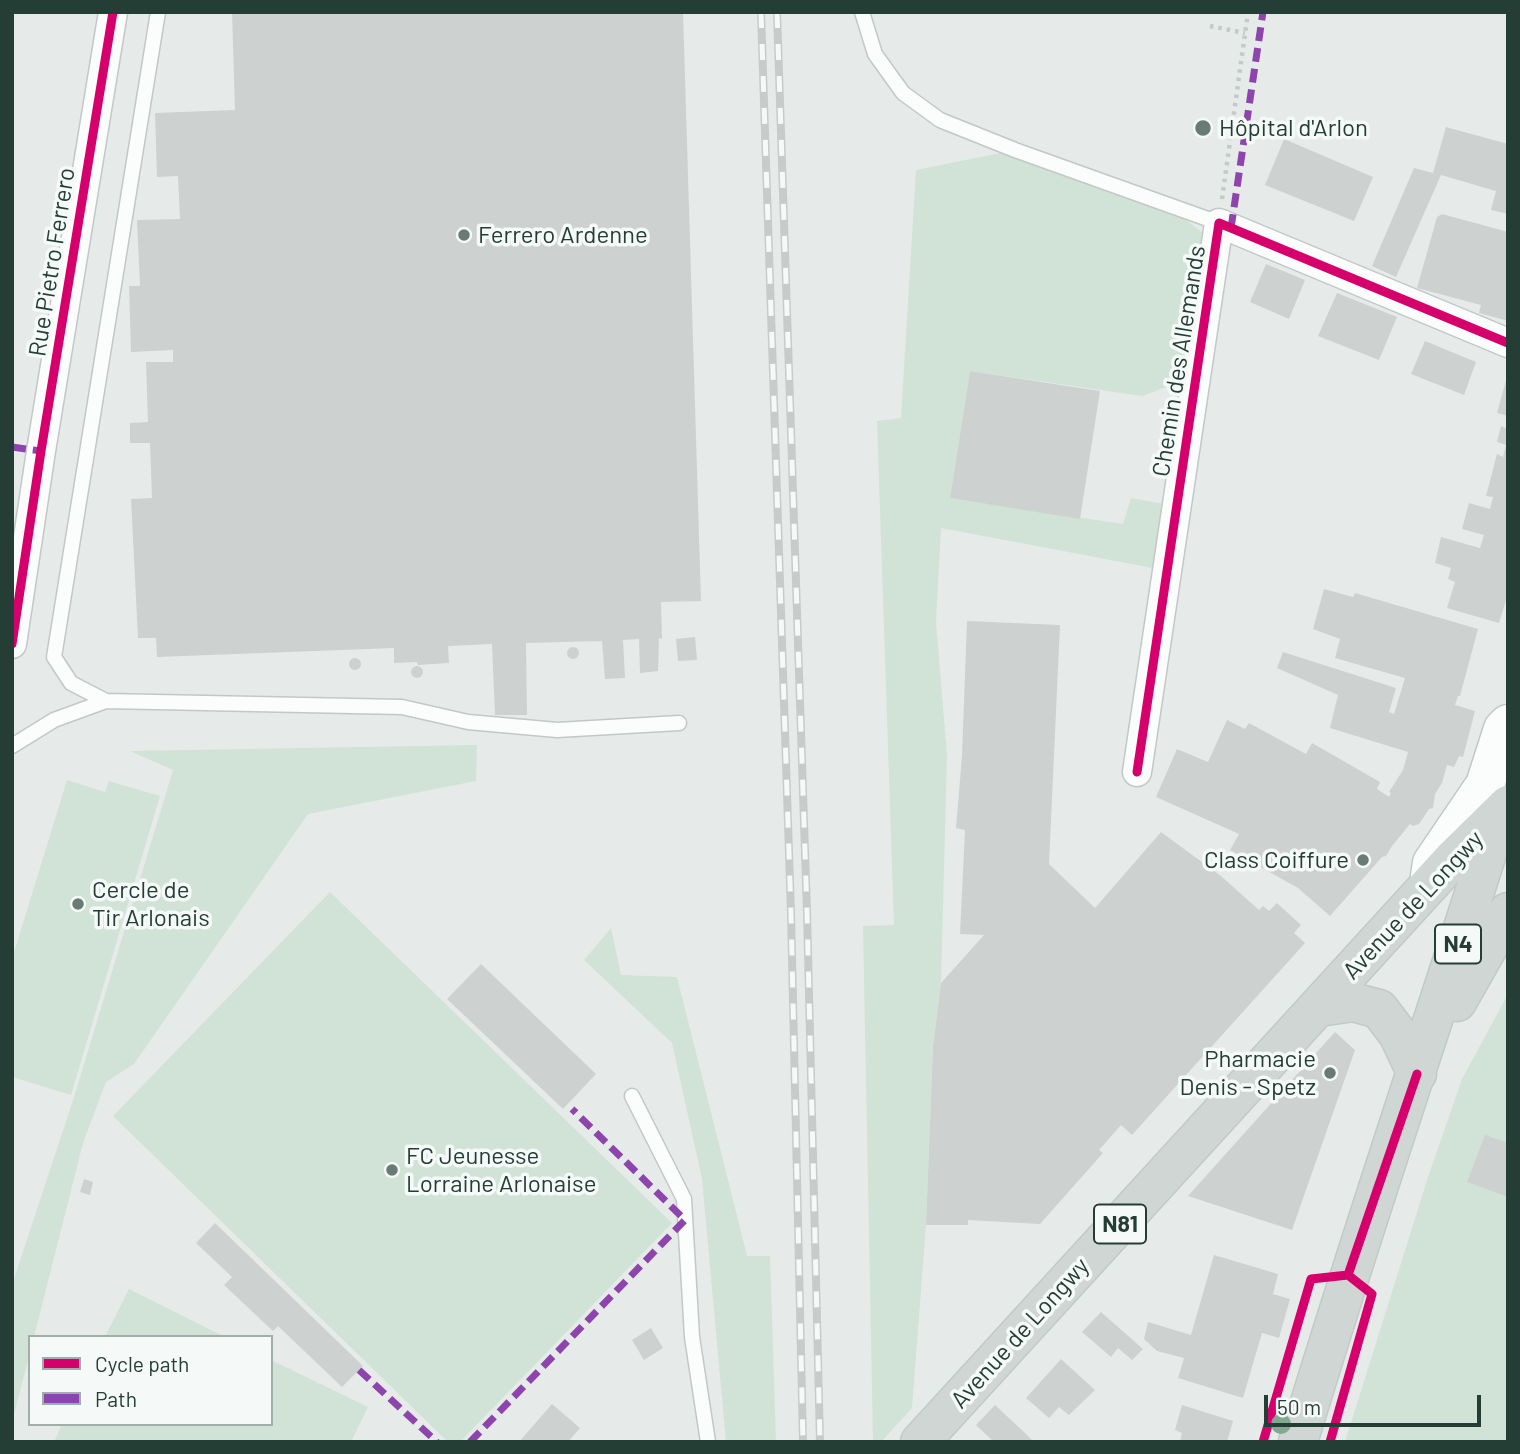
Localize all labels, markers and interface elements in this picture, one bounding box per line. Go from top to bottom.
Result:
place label: Hôpital d'Arlon [1219,114,1368,142]
marker: Hôpital d'Arlon [1193,118,1213,138]
street label: Rue Pietro Ferrero [23,166,81,358]
place label: Ferrero Ardenne [478,221,648,249]
marker: Ferrero Ardenne [456,227,472,243]
street label: Chemin des Allemands [1146,243,1212,479]
street label: Avenue de Longwy [1337,825,1489,985]
place label: Class Coiffure [1204,846,1349,874]
marker: Class Coiffure [1355,852,1371,868]
place label: Cercle de Tir Arlonais [92,876,210,932]
marker: Cercle de Tir Arlonais [70,896,86,912]
road number: N4 [1435,925,1481,964]
place label: Pharmacie Denis - Spetz [1180,1045,1316,1101]
marker: Pharmacie Denis - Spetz [1322,1065,1338,1081]
place label: FC Jeunesse Lorraine Arlonaise [406,1142,596,1198]
marker: FC Jeunesse Lorraine Arlonaise [384,1162,400,1178]
road number: N81 [1094,1204,1146,1244]
street label: Avenue de Longwy [945,1252,1095,1414]
legend [28,1335,273,1426]
text: Cycle path [95,1351,189,1376]
scale bar [1268,1380,1485,1424]
text: Path [95,1386,137,1411]
text: 50 m [1277,1394,1321,1419]

